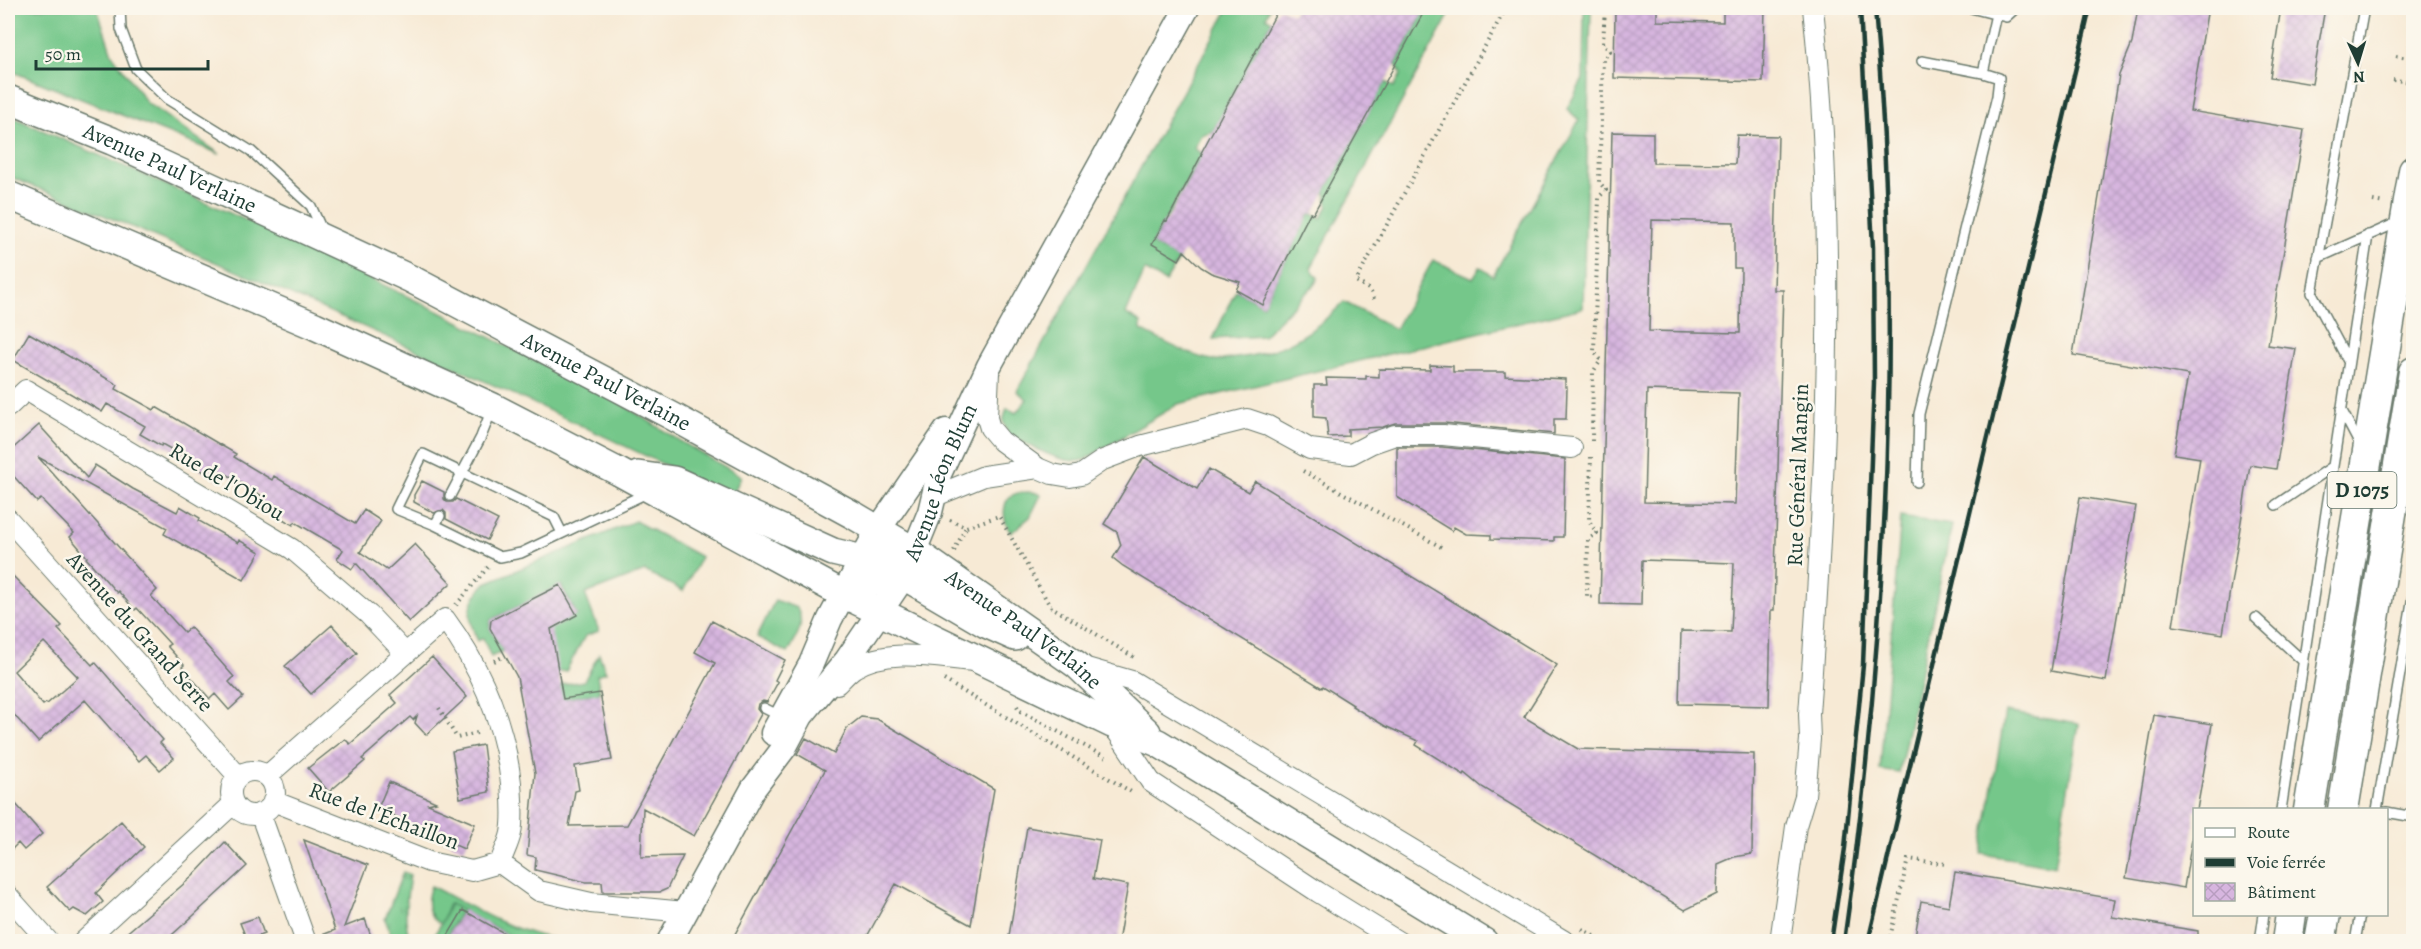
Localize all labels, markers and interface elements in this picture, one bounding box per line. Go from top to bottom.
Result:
scale bar [36,33,208,71]
north arrow [2328,33,2388,93]
text: 50 m [45,42,81,66]
text: N [2352,66,2366,88]
street label: Avenue Paul Verlaine [78,116,261,221]
street label: Avenue Paul Verlaine [515,324,696,438]
street label: Rue Général Mangin [1780,383,1816,567]
street label: Avenue Léon Blum [896,399,985,567]
street label: Rue de l'Obiou [164,436,290,528]
road number: D 1075 [2328,472,2396,508]
street label: Avenue du Grand Serre [59,545,220,719]
street label: Avenue Paul Verlaine [938,561,1109,696]
street label: Rue de l'Échaillon [305,775,463,857]
legend [2193,808,2388,916]
text: Route [2247,820,2290,844]
text: Voie ferrée [2246,850,2326,874]
text: Bâtiment [2247,880,2316,904]

